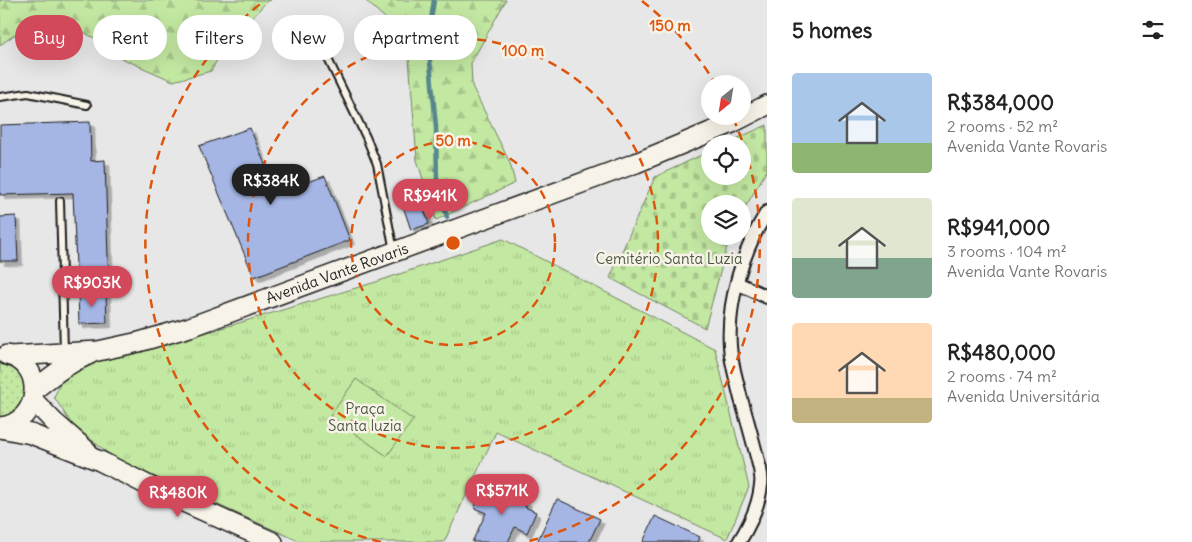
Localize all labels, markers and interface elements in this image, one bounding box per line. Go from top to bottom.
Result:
chip: Buy [15,15,83,60]
chip: Rent [93,15,167,60]
chip: Filters [177,15,262,60]
chip: New [272,15,344,60]
chip: Apartment [354,15,477,60]
text: 150 m [649,16,691,35]
icon: filters [1139,16,1167,44]
text: 5 homes [792,17,872,44]
text: 100 m [502,41,544,60]
north arrow [701,75,751,125]
map controls [701,75,751,245]
text: R$384,000 [947,89,1054,116]
icon: home [832,93,892,153]
text: 2 rooms · 52 m² [947,116,1058,136]
text: 50 m [435,131,471,150]
button: locate [701,135,751,185]
text: Avenida Vante Rovaris [947,136,1107,156]
pin: R$384K [230,164,312,206]
text: R$384K [243,170,299,190]
pin: R$941K [389,178,471,221]
text: R$941K [403,185,457,205]
button: layers [701,195,751,245]
text: R$941,000 [947,214,1050,241]
icon: home [832,218,892,278]
centre of rings [444,234,462,252]
street label: Avenida Vante Rovaris [263,238,411,308]
text: 3 rooms · 104 m² [947,241,1067,261]
park label: Cemitério Santa Luzia [595,249,743,268]
text: Avenida Vante Rovaris [947,261,1107,281]
pin: R$903K [51,266,133,308]
text: R$903K [63,272,121,292]
text: R$480,000 [947,339,1056,366]
icon: home [832,343,892,403]
text: 2 rooms · 74 m² [947,366,1057,386]
text: Avenida Universitária [947,386,1100,406]
park label: Praça Santa luzia [328,399,402,435]
pin: R$571K [461,474,543,516]
pin: R$480K [137,476,219,518]
text: R$571K [476,480,528,500]
text: R$480K [149,482,207,502]

